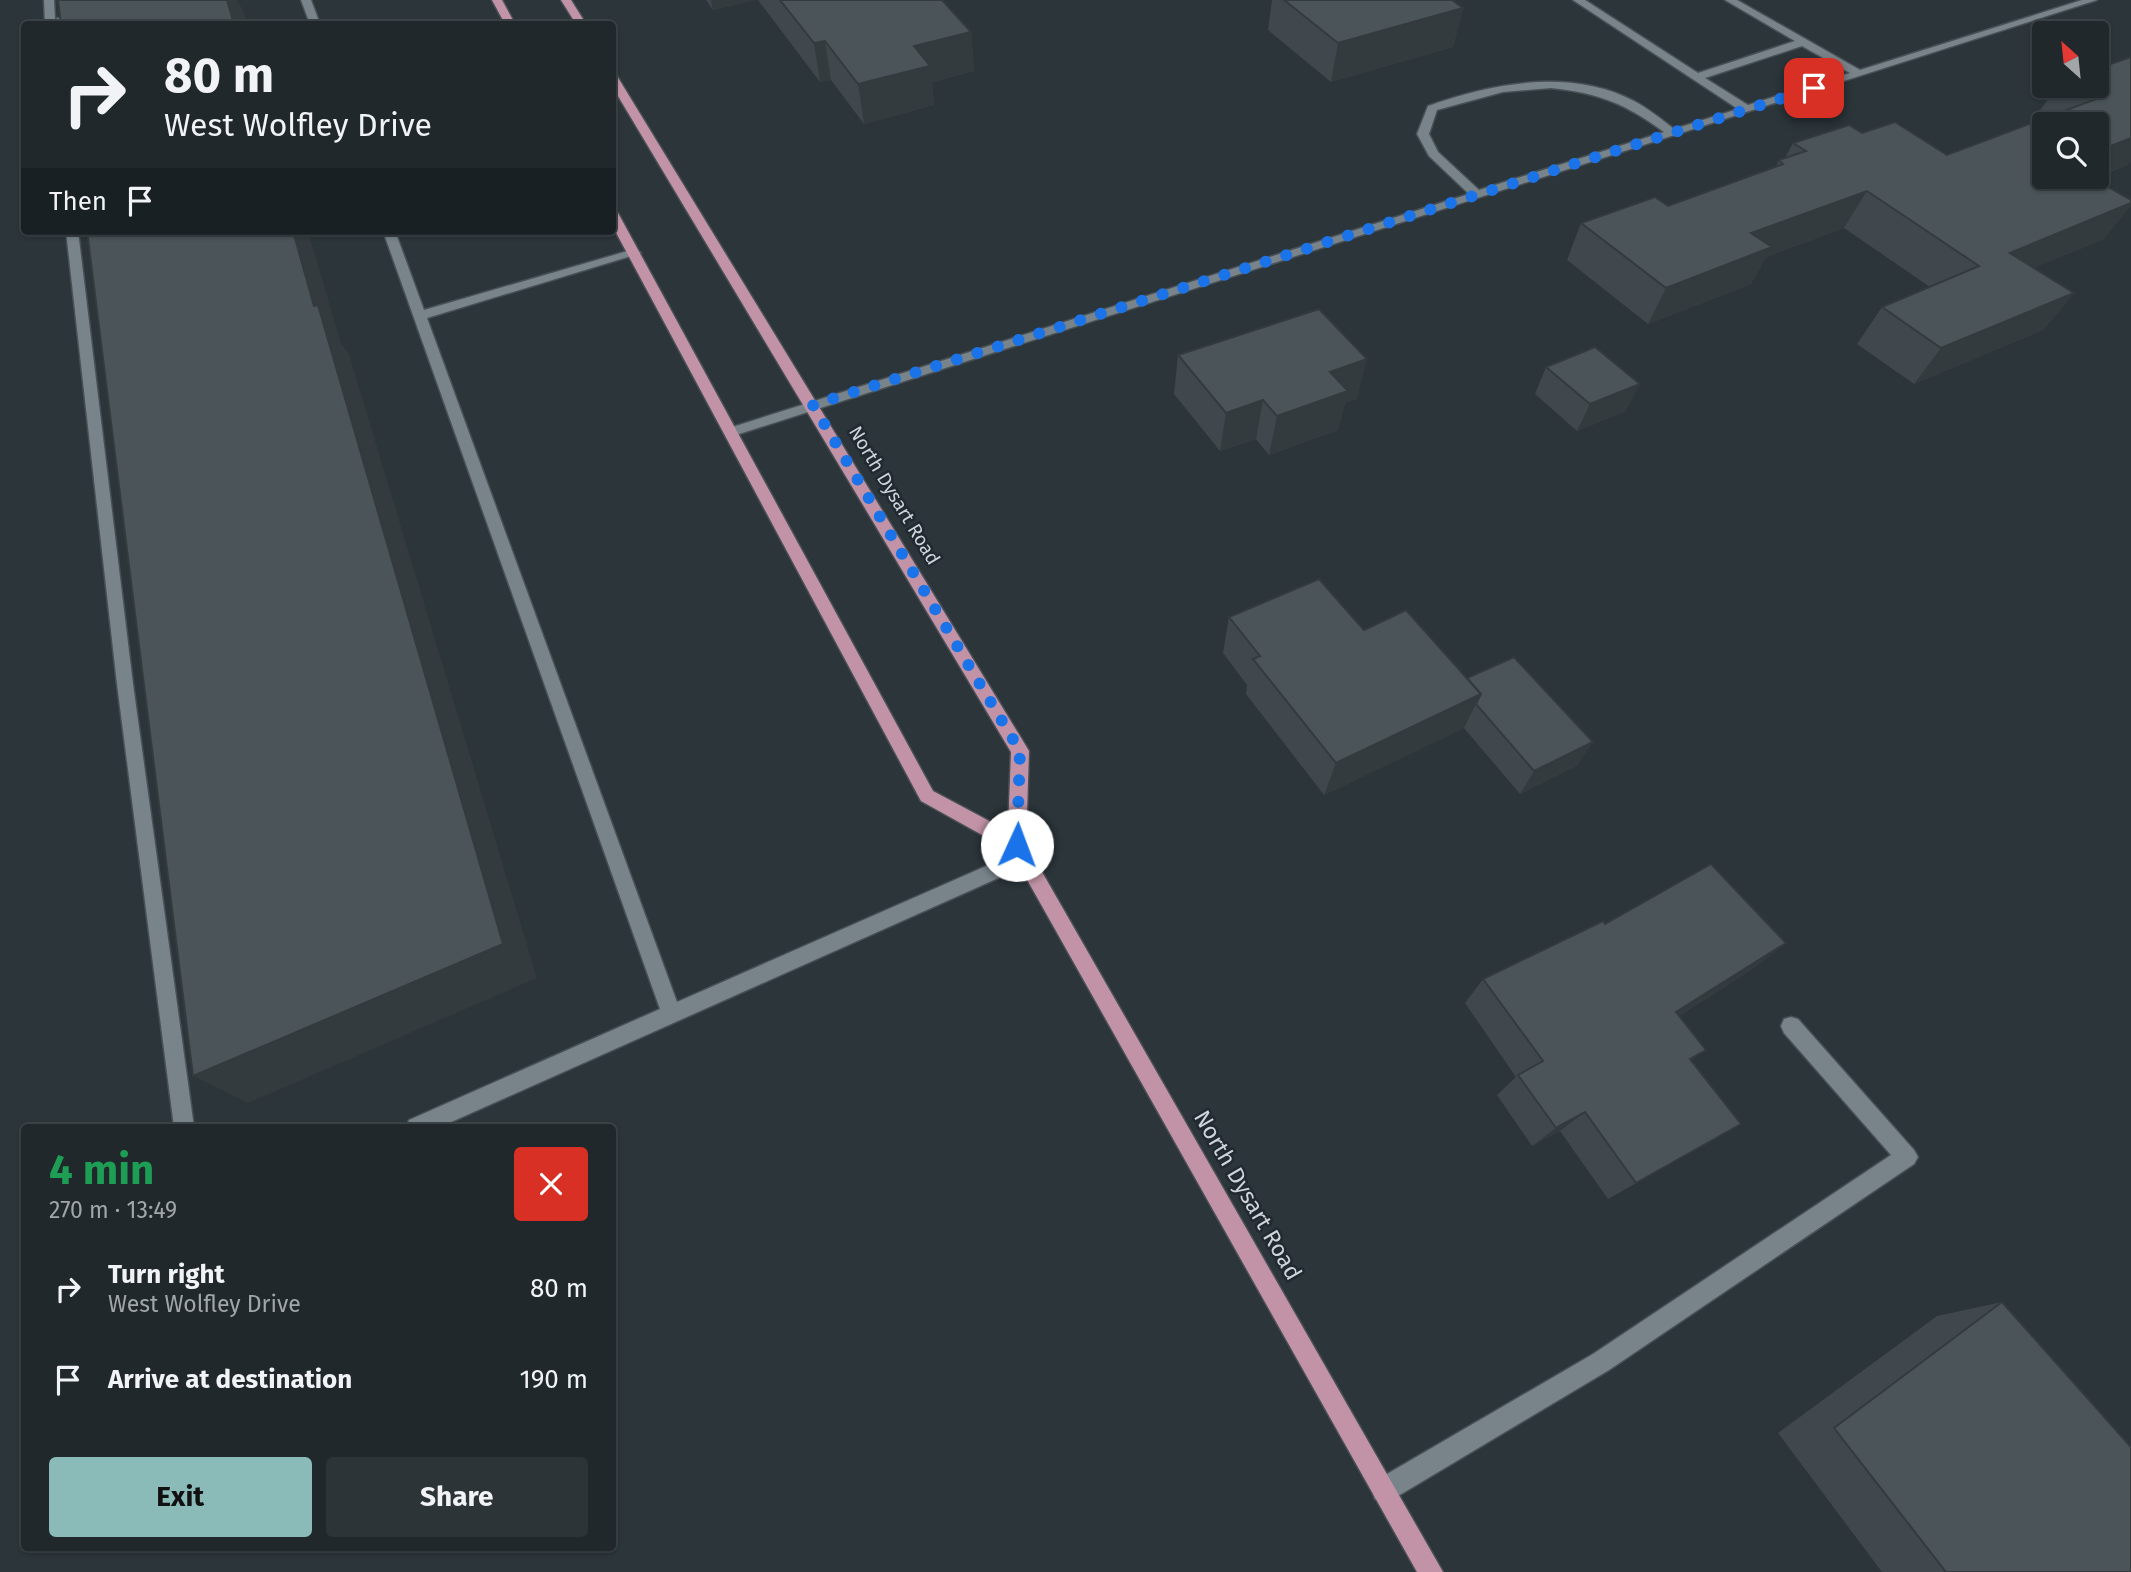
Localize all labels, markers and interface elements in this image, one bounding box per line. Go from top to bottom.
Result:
north arrow [2032,21,2109,98]
map controls [2032,21,2109,189]
text: 80 m [164,46,274,105]
icon: right [49,49,140,140]
pin [1784,58,1844,118]
icon: arrive [1795,69,1833,107]
text: West Wolfley Drive [164,106,432,144]
button: search [2032,112,2109,189]
icon: arrive [121,182,159,220]
text: Then [49,186,107,217]
street label: North Dysart Road [844,422,945,569]
position arrow [980,808,1054,882]
street label: North Dysart Road [1188,1105,1308,1285]
text: 4 min [49,1145,154,1195]
button: close [514,1147,588,1221]
text: 270 m · 13:49 [49,1196,177,1224]
text: Turn right [108,1259,225,1290]
icon: right [49,1270,87,1308]
text: 80 m [530,1273,588,1304]
text: West Wolfley Drive [108,1290,301,1318]
icon: arrive [49,1361,87,1399]
text: Arrive at destination [108,1364,352,1395]
text: 190 m [519,1364,588,1395]
button: Exit [49,1457,312,1537]
button: Share [326,1457,588,1537]

